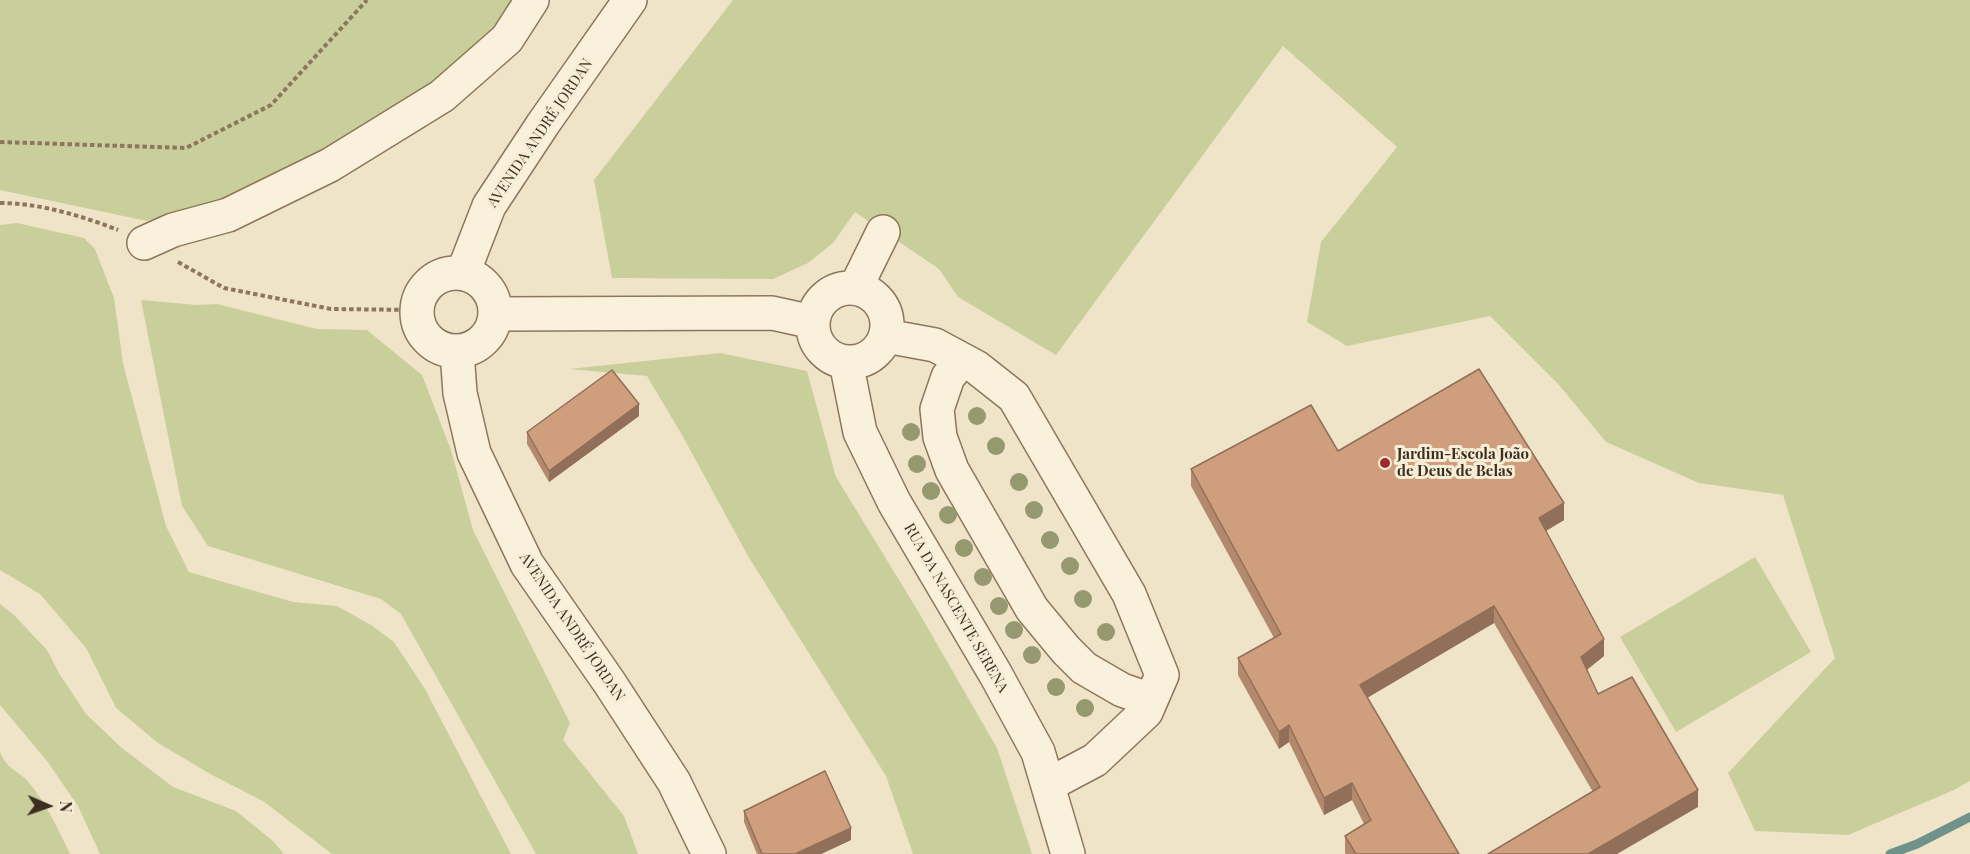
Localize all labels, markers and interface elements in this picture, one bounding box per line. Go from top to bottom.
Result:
street label: AVENIDA ANDRÉ JORDAN [483,55,597,211]
place label: Jardim-Escola João de Deus de Belas [1397,445,1529,480]
marker: Jardim-Escola João de Deus de Belas [1378,456,1392,470]
street label: RUA DA NASCENTE SERENA [900,520,1012,696]
street label: AVENIDA ANDRÉ JORDAN [515,549,629,705]
north arrow [18,776,78,836]
text: N [56,801,77,813]

